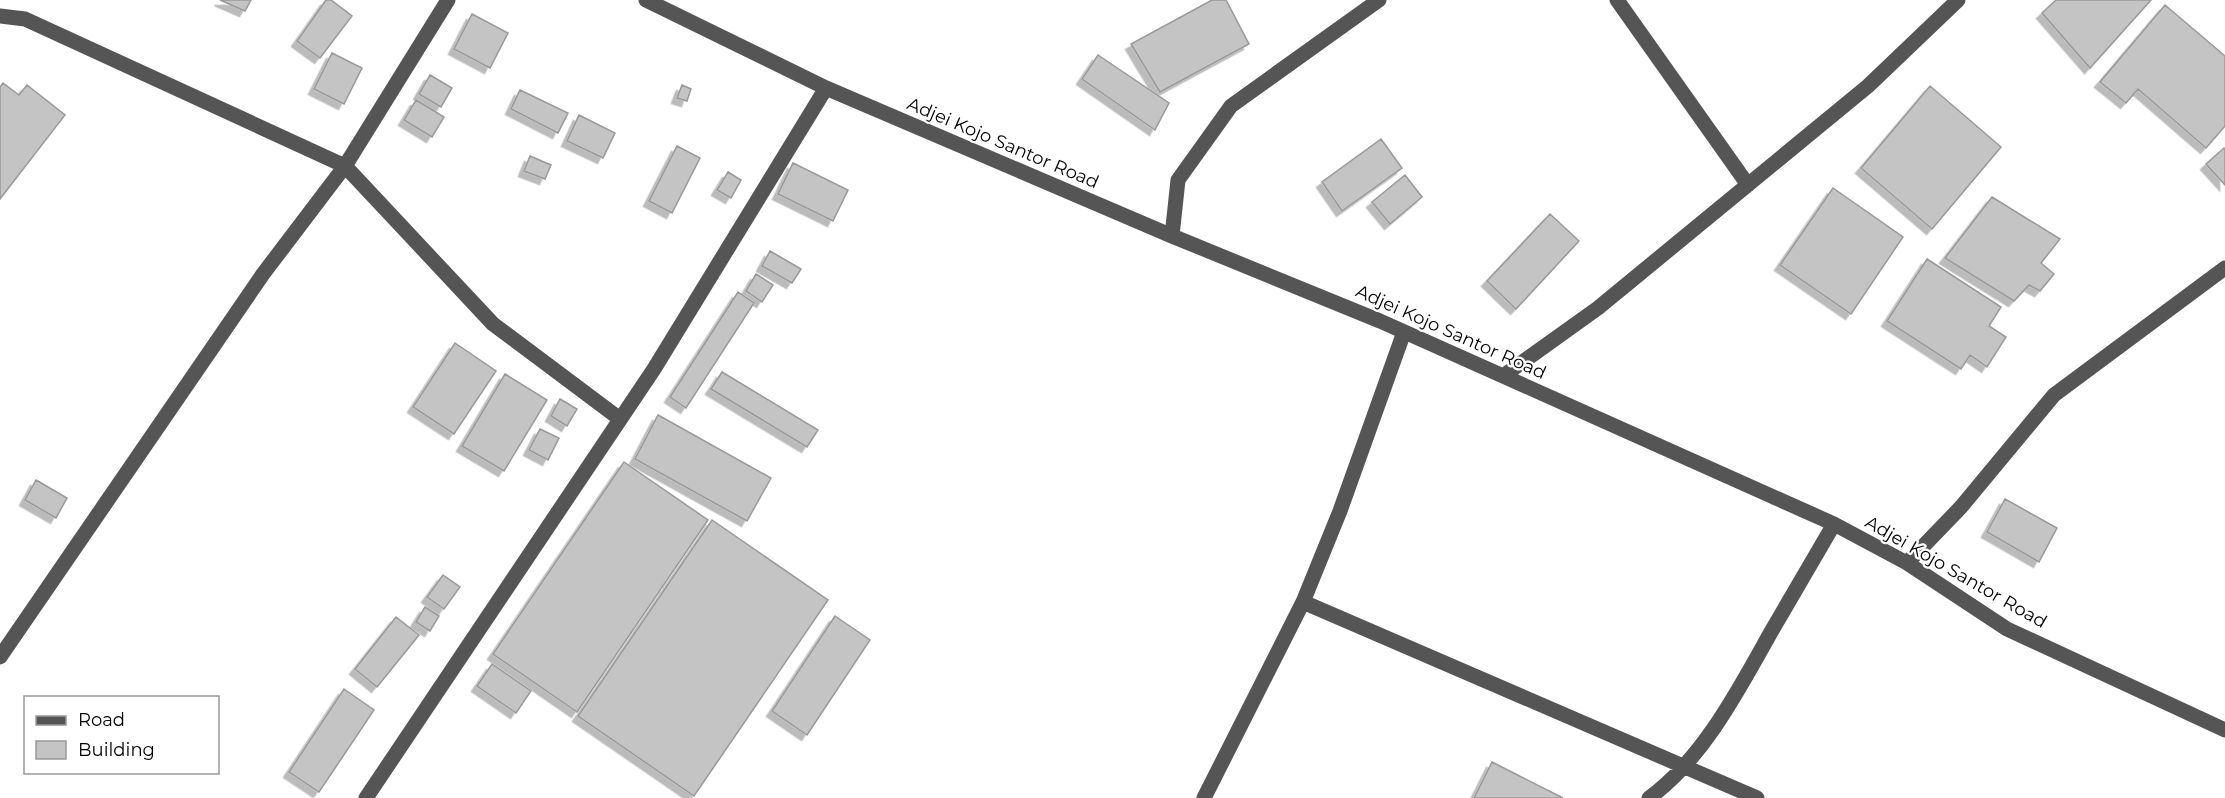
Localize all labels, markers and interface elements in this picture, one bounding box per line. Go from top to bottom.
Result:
street label: Adjei Kojo Santor Road [904,93,1102,193]
street label: Adjei Kojo Santor Road [1352,280,1550,384]
street label: Adjei Kojo Santor Road [1861,511,2051,633]
legend [24,696,219,774]
text: Road [78,709,125,731]
text: Building [78,739,155,761]

